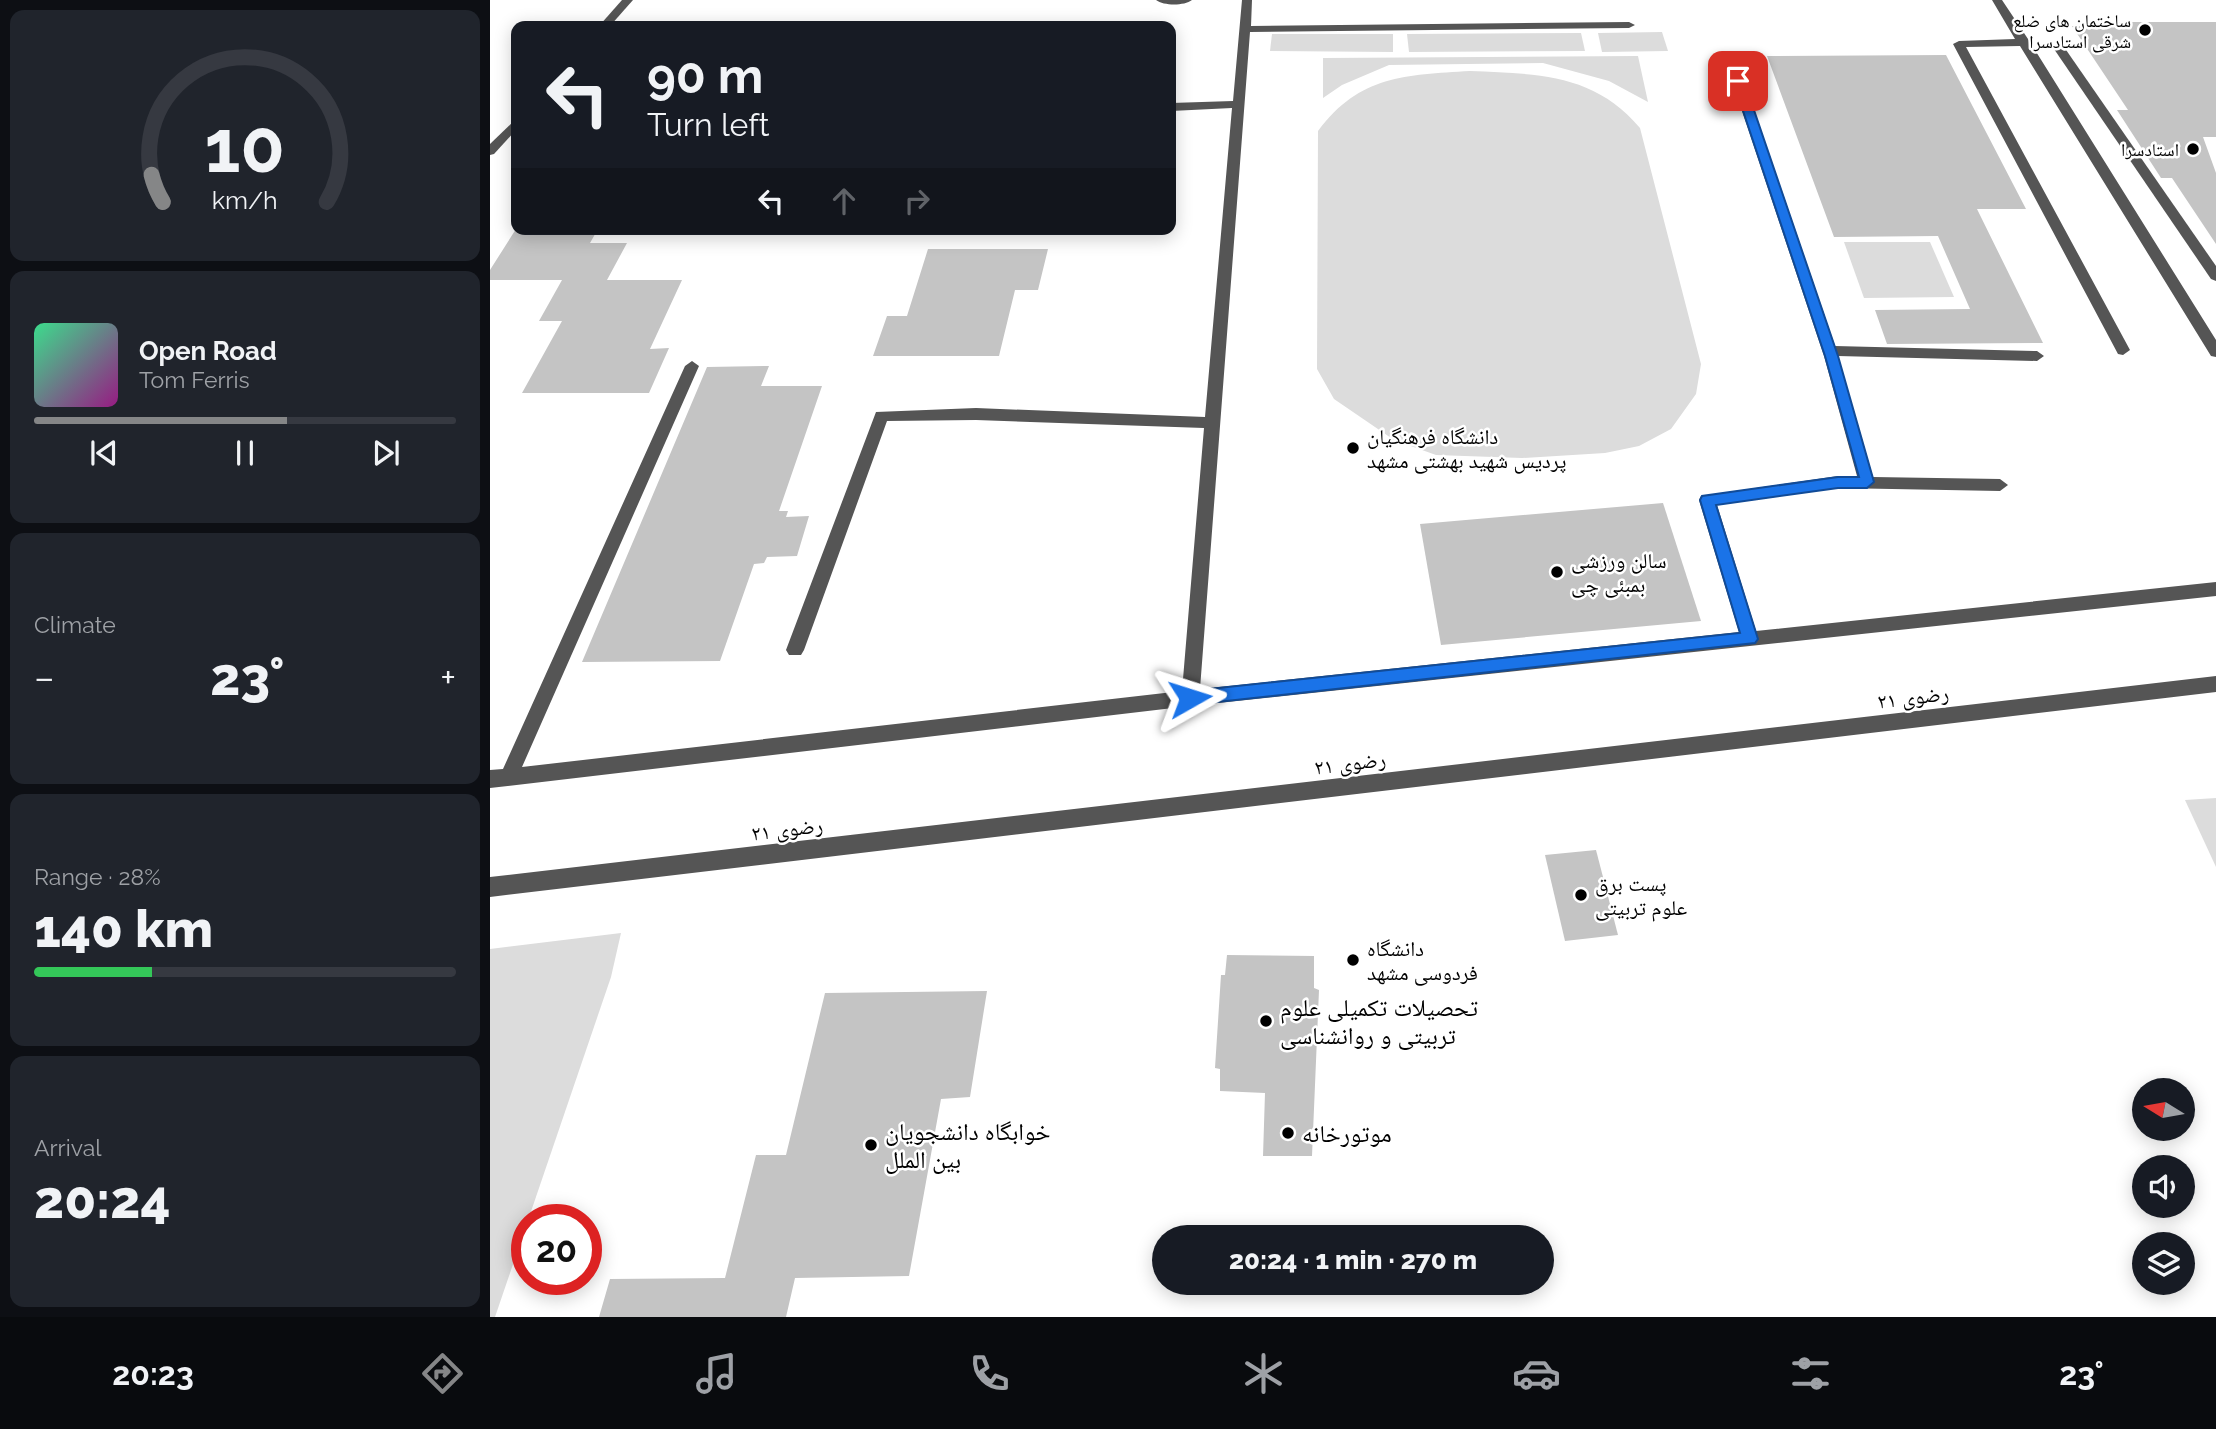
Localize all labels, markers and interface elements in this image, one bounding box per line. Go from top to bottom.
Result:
place label: ساختمان های ضلع شرقی استادسرا [2013,10,2131,53]
marker: ساختمان های ضلع شرقی استادسرا [2137,22,2153,38]
text: 90 m [647,47,763,104]
icon: left [532,49,623,140]
pin [1708,51,1768,111]
icon: arrive [1719,62,1757,100]
text: 10 [205,104,285,189]
text: Turn left [647,106,769,143]
place label: استادسرا [2121,139,2179,160]
marker: استادسرا [2185,141,2201,157]
icon: left [752,182,790,220]
icon: ahead [825,182,863,220]
icon: right [898,182,936,220]
text: km/h [212,185,278,215]
text: Open Road [139,336,277,366]
text: Tom Ferris [139,366,250,393]
place label: دانشگاه فرهنگیان پردیس شهید بهشتی مشهد [1367,424,1566,474]
icon: previous [85,434,123,472]
icon: pause [226,434,264,472]
icon: next [367,434,405,472]
marker: دانشگاه فرهنگیان پردیس شهید بهشتی مشهد [1345,440,1361,456]
place label: سالن ورزشی بمبئی چی [1571,548,1667,598]
marker: سالن ورزشی بمبئی چی [1549,564,1565,580]
text: Climate [34,611,116,638]
text: 23° [210,646,284,707]
text: − [34,655,54,700]
text: + [440,655,456,700]
position arrow [1153,661,1227,735]
street label: رضوی ۲۱ [1876,680,1950,714]
street label: رضوی ۲۱ [1313,746,1387,780]
street label: رضوی ۲۱ [750,812,824,846]
text: Range · 28% [34,863,161,890]
place label: پست برق علوم تربیتی [1595,871,1688,922]
marker: پست برق علوم تربیتی [1573,887,1589,903]
text: 140 km [34,898,213,959]
place label: دانشگاه فردوسی مشهد [1367,936,1478,986]
marker: دانشگاه فردوسی مشهد [1345,952,1361,968]
place label: تحصیلات تکمیلی علوم تربیتی و روانشناسی [1280,993,1478,1050]
marker: تحصیلات تکمیلی علوم تربیتی و روانشناسی [1258,1013,1274,1029]
north arrow [2132,1078,2194,1141]
map controls [2132,1078,2195,1295]
place label: خوابگاه دانشجویان بین الملل [885,1117,1051,1174]
place label: موتورخانه [1302,1119,1392,1148]
marker: موتورخانه [1280,1125,1296,1141]
text: Arrival [34,1134,101,1161]
marker: خوابگاه دانشجویان بین الملل [863,1137,879,1153]
button: sound [2132,1155,2195,1218]
text: 20:24 [34,1169,171,1230]
speed limit sign: 20 [511,1204,602,1295]
button: layers [2132,1232,2195,1295]
text: 20:24 · 1 min · 270 m [1229,1245,1477,1275]
icon: directions [418,1349,467,1398]
icon: music [692,1349,741,1398]
icon: phone [965,1349,1014,1398]
icon: climate [1239,1349,1288,1398]
icon: car [1512,1349,1561,1398]
icon: filters [1786,1349,1835,1398]
text: 20:23 [112,1355,194,1392]
text: 23° [2059,1355,2104,1392]

